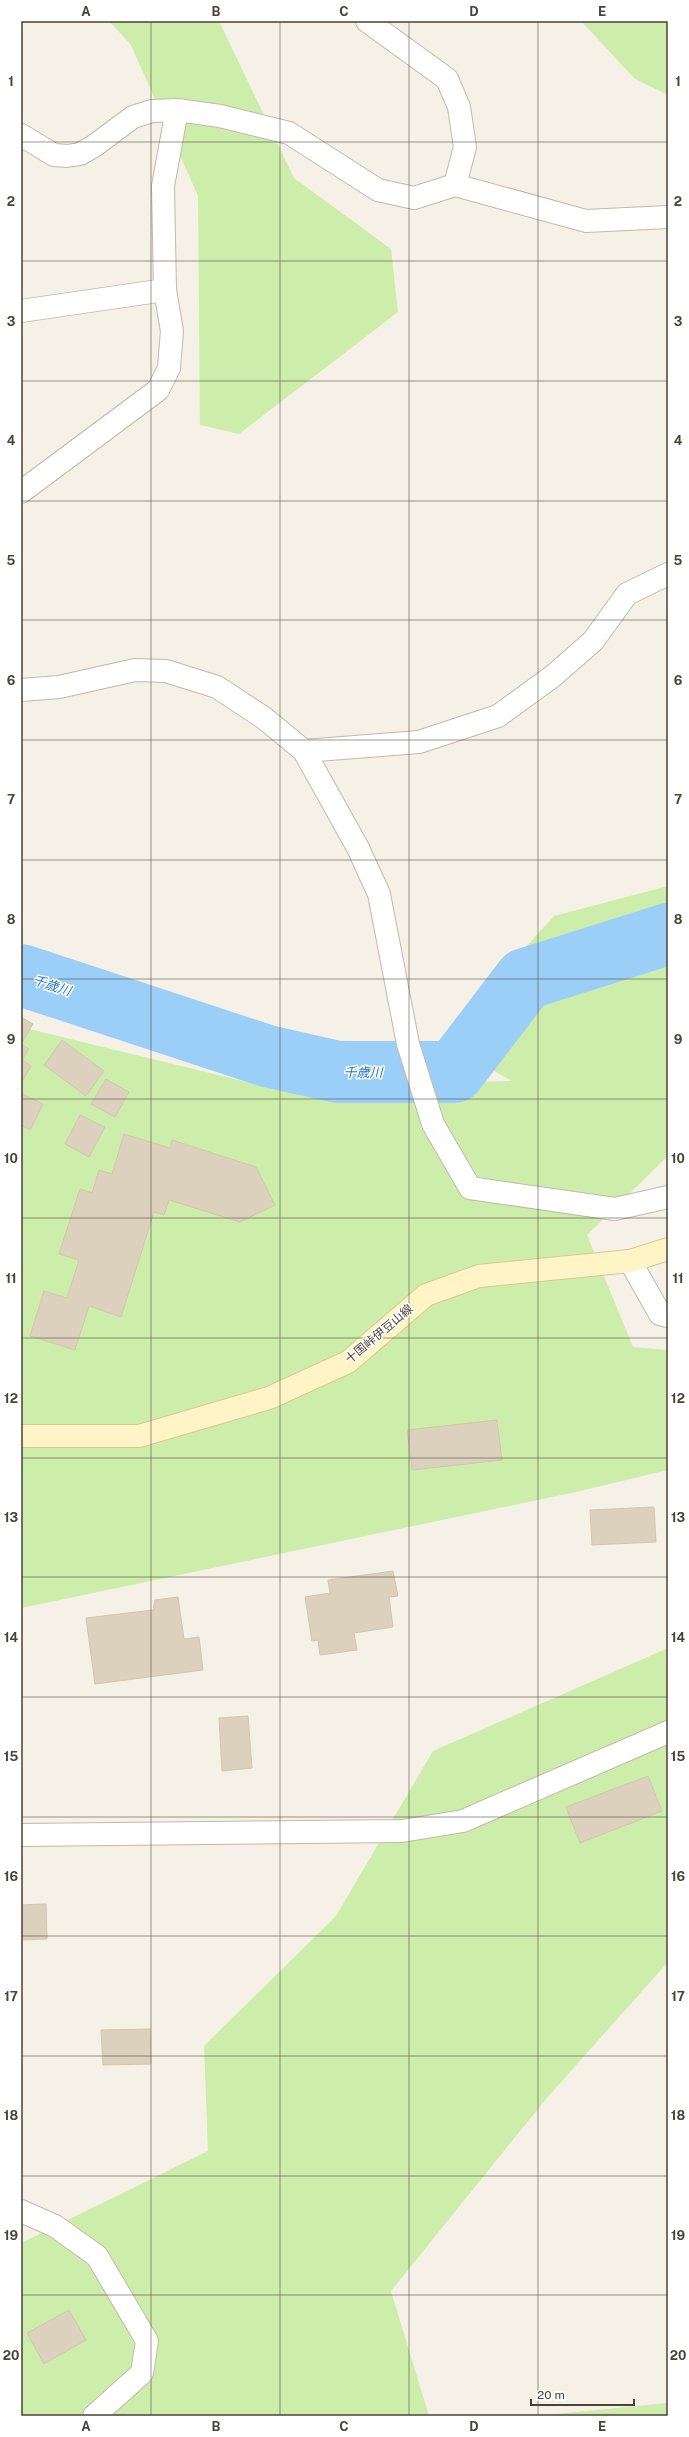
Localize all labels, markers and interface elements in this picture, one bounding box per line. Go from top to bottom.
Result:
text: A [81,4,91,19]
text: B [212,4,221,19]
text: C [339,4,349,19]
text: D [469,4,479,19]
text: E [598,4,606,19]
text: 1 [8,74,14,89]
text: 1 [675,74,681,89]
text: 2 [7,194,15,209]
text: 2 [674,194,682,209]
text: 3 [7,314,16,329]
text: 3 [674,314,683,329]
text: 4 [7,433,16,448]
text: 4 [674,433,683,448]
text: 5 [7,553,16,568]
text: 5 [674,553,683,568]
text: 6 [7,673,16,688]
text: 6 [674,673,683,688]
text: 7 [7,792,15,807]
text: 7 [674,792,682,807]
text: 8 [7,912,16,927]
text: 8 [674,912,683,927]
water label: 千歳川 [31,972,75,999]
text: 9 [7,1032,15,1047]
text: 9 [674,1032,682,1047]
water label: 千歳川 [343,1065,384,1080]
text: 10 [4,1151,18,1166]
text: 10 [671,1151,685,1166]
text: 11 [5,1271,17,1286]
text: 11 [672,1271,684,1286]
street label: 十国峠伊豆山線 [342,1302,416,1366]
text: 12 [4,1391,18,1406]
text: 12 [671,1391,685,1406]
text: 13 [4,1510,18,1525]
text: 13 [671,1510,685,1525]
text: 14 [4,1630,19,1645]
text: 14 [671,1630,686,1645]
text: 15 [4,1749,18,1764]
text: 15 [671,1749,685,1764]
text: 16 [4,1869,18,1884]
text: 16 [671,1869,685,1884]
text: 17 [4,1989,18,2004]
text: 17 [671,1989,685,2004]
text: 18 [4,2108,18,2123]
text: 18 [671,2108,685,2123]
text: 19 [4,2228,18,2243]
text: 19 [671,2228,685,2243]
text: 20 [3,2348,19,2363]
text: 20 [670,2348,686,2363]
scale bar [531,2381,634,2407]
text: 20 m [537,2388,565,2402]
text: A [81,2419,91,2434]
text: B [212,2419,221,2434]
text: C [339,2419,349,2434]
text: D [469,2419,479,2434]
text: E [598,2419,606,2434]

